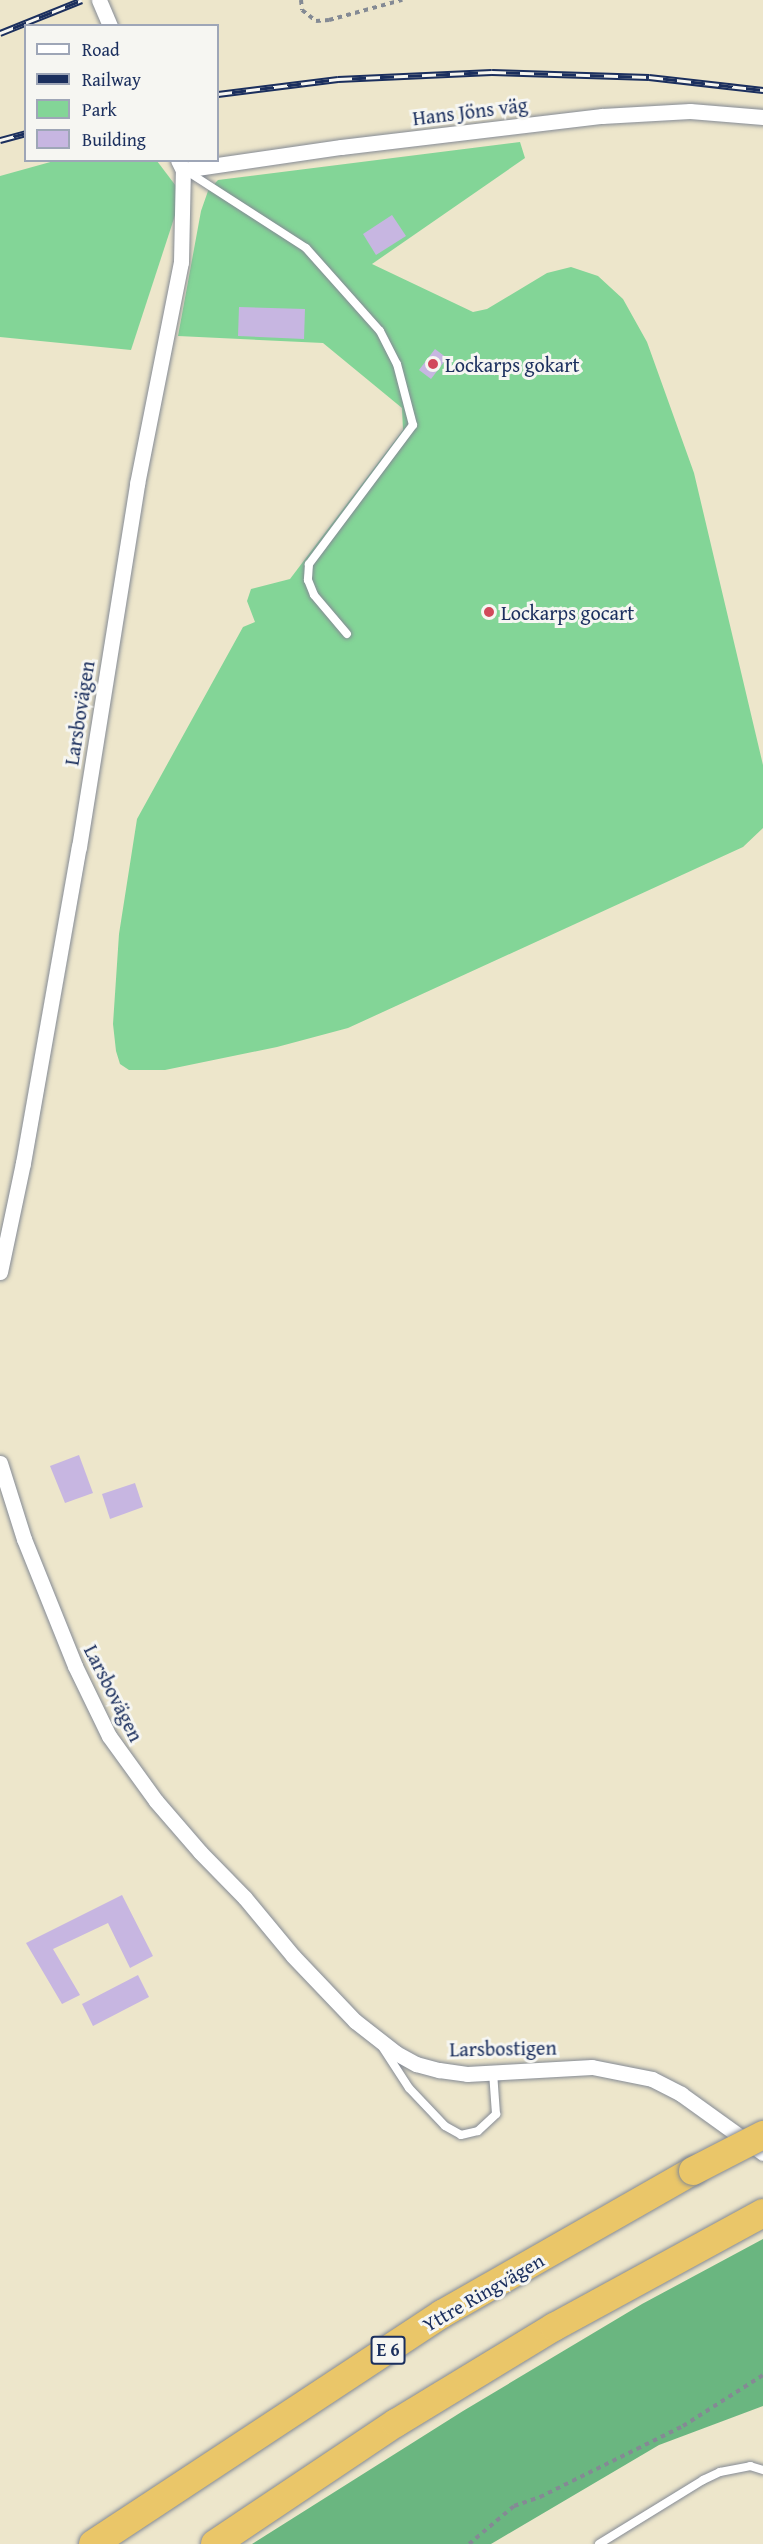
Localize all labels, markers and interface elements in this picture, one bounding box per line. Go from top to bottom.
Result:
legend [24,24,219,162]
text: Road [82,36,120,63]
text: Railway [82,66,141,93]
street label: Hans Jöns väg [411,92,529,130]
text: Park [82,96,117,123]
text: Building [82,126,146,153]
place label: Lockarps gokart [445,352,580,376]
marker: Lockarps gokart [426,357,440,371]
place label: Lockarps gocart [501,600,634,624]
marker: Lockarps gocart [482,605,496,619]
street label: Larsbovägen [59,659,99,767]
street label: Larsbovägen [79,1641,149,1745]
street label: Larsbostigen [449,2035,557,2061]
street label: Yttre Ringvägen [418,2248,548,2336]
road number: E 6 [370,2335,406,2365]

